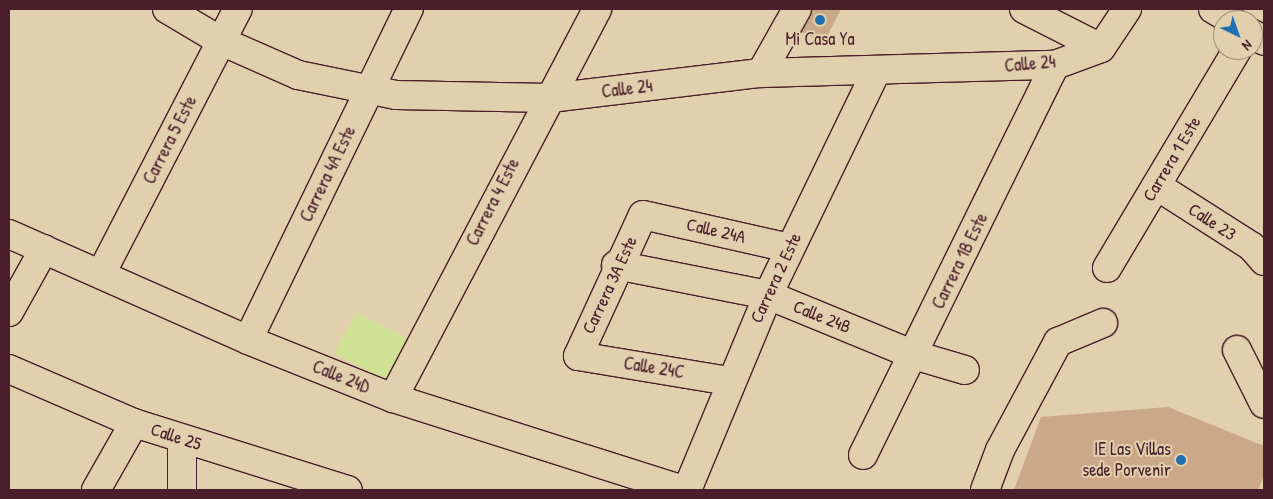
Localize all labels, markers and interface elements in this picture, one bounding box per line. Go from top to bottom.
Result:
north arrow [1213,10,1263,60]
marker: Mi Casa Ya [814,14,826,26]
place label: Mi Casa Ya [786,28,854,50]
text: N [1239,36,1257,55]
street label: Calle 24 [1004,51,1056,77]
street label: Calle 24 [600,75,654,103]
street label: Carrera 5 Este [139,92,201,188]
street label: Carrera 1 Este [1138,113,1206,205]
street label: Carrera 4A Este [296,123,360,225]
street label: Carrera 4 Este [462,155,524,249]
street label: Calle 23 [1184,199,1240,245]
street label: Carrera 1B Este [927,209,993,313]
street label: Calle 24A [684,214,748,248]
street label: Carrera 2 Este [746,230,806,326]
street label: Carrera 3A Este [578,233,642,337]
street label: Calle 24B [790,296,854,338]
street label: Calle 24C [622,353,686,383]
street label: Calle 24D [309,356,373,398]
street label: Calle 25 [148,419,204,455]
place label: IE Las Villas sede Porvenir [1082,439,1171,482]
marker: IE Las Villas sede Porvenir [1175,454,1187,466]

